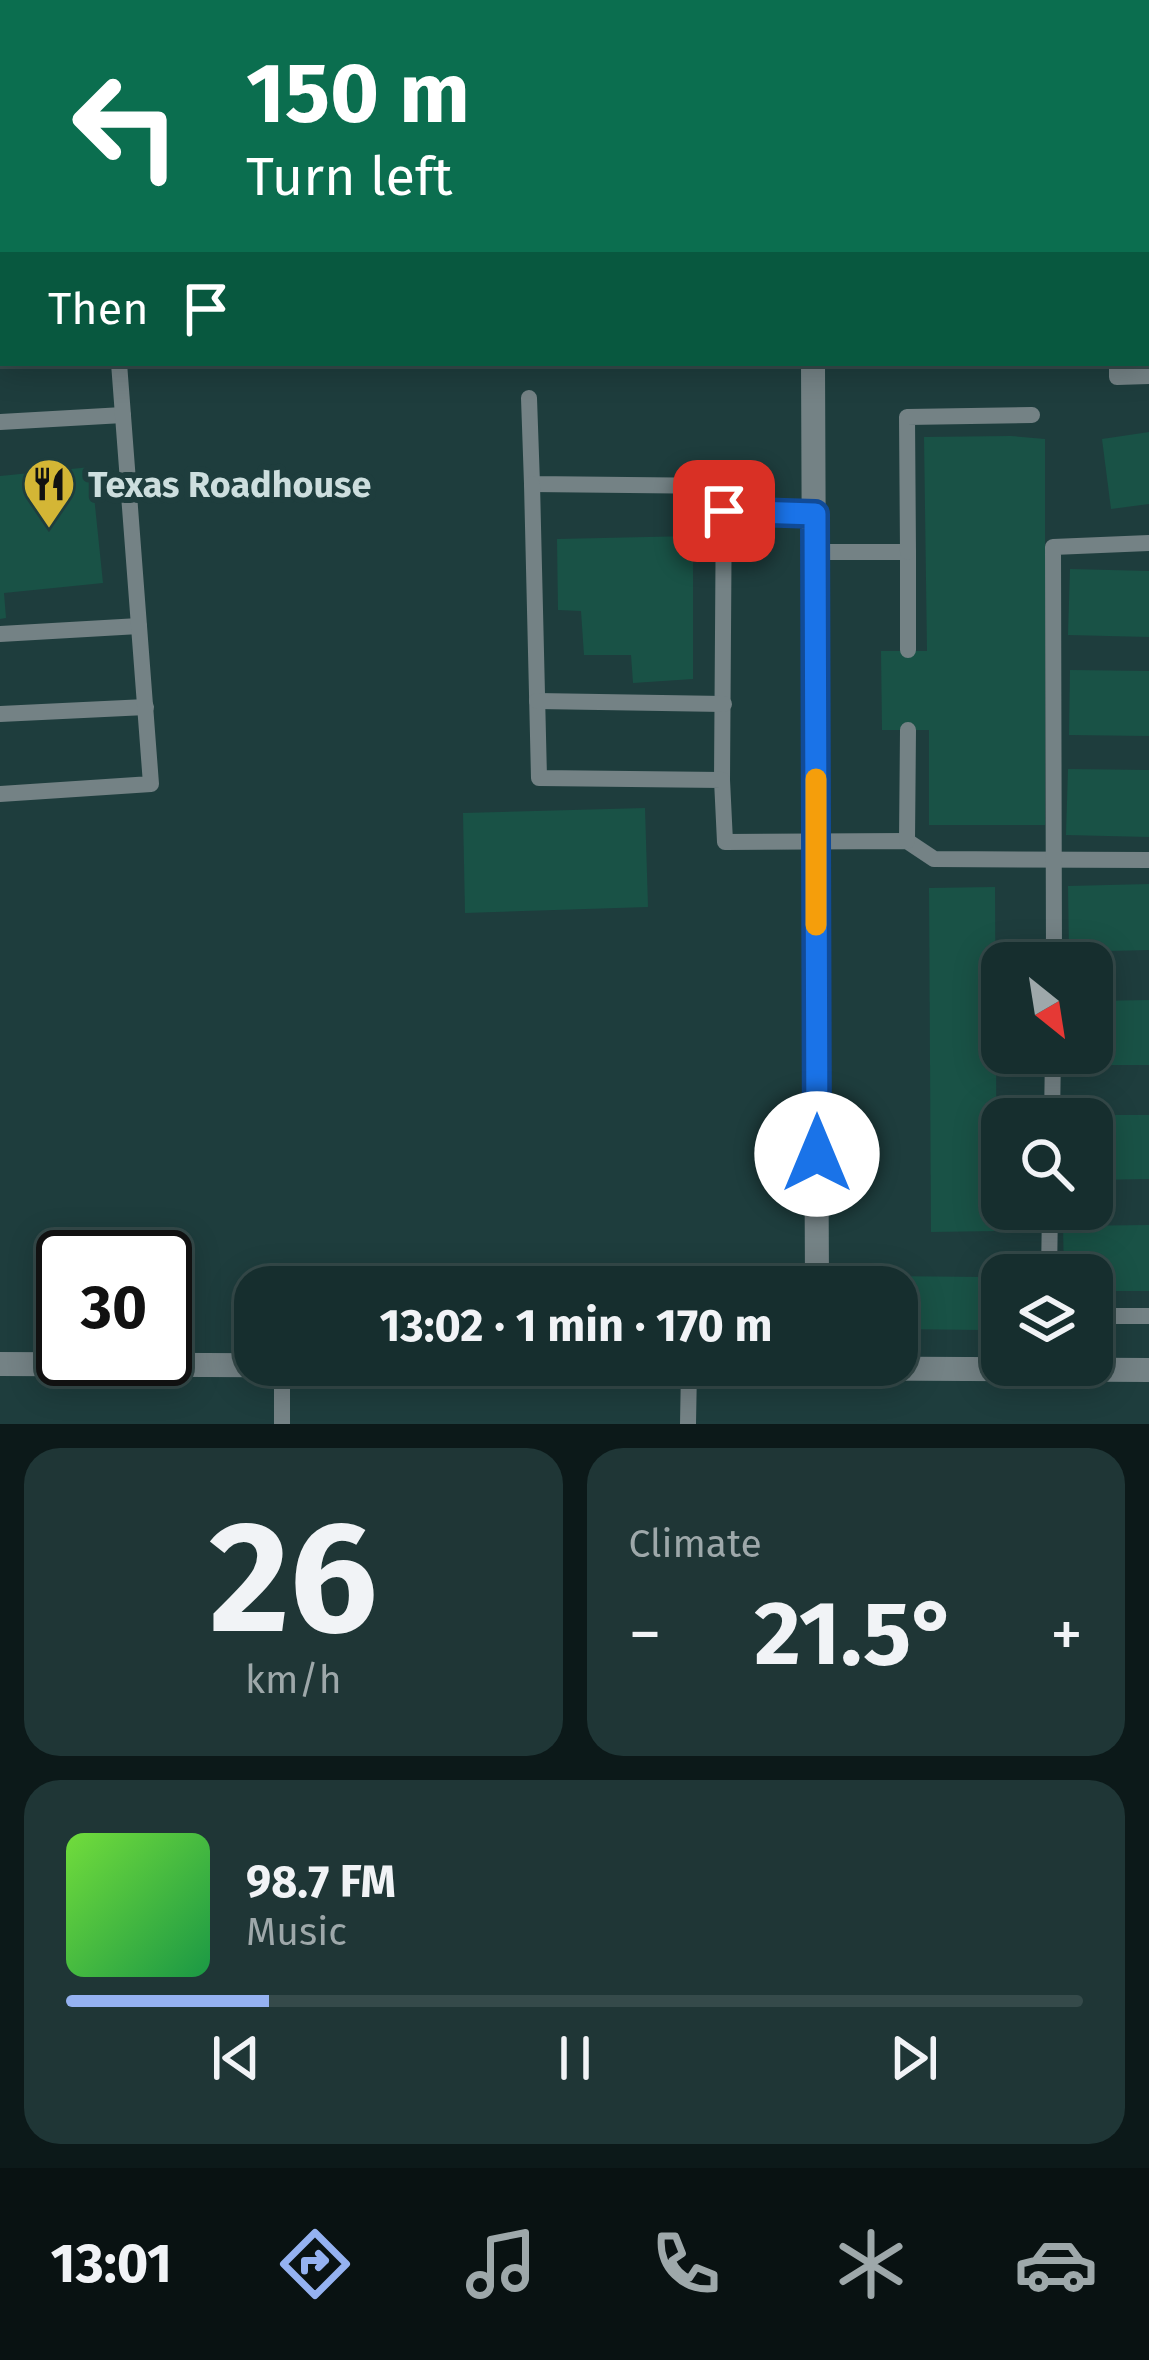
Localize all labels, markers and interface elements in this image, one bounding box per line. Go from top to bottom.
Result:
text: 150 m [246,43,470,144]
icon: left [48,48,204,204]
text: Turn left [246,145,453,209]
icon: arrive [173,276,239,342]
text: Then [48,282,149,336]
restaurant icon: Texas Roadhouse [21,456,77,530]
pin [673,460,775,562]
place label: Texas Roadhouse [88,463,371,507]
icon: arrive [691,478,757,544]
north arrow [981,942,1113,1074]
map controls [981,942,1113,1386]
position arrow [754,1091,880,1217]
button: search [981,1098,1113,1230]
speed limit sign: 30 [36,1230,192,1386]
button: layers [981,1254,1113,1386]
text: 13:02 · 1 min · 170 m [379,1299,773,1353]
text: 26 [209,1485,378,1672]
text: Climate [629,1521,762,1567]
text: 21.5° [754,1580,957,1688]
text: − [629,1595,662,1674]
text: + [1050,1595,1083,1674]
text: km/h [245,1657,342,1703]
text: 98.7 FM [246,1855,396,1909]
text: Music [246,1909,347,1955]
icon: previous [203,2025,269,2091]
icon: pause [542,2025,608,2091]
icon: next [881,2025,947,2091]
icon: directions [273,2222,357,2306]
icon: music [459,2222,543,2306]
icon: phone [644,2222,728,2306]
icon: climate [829,2222,913,2306]
icon: car [1014,2222,1098,2306]
text: 13:01 [51,2232,172,2296]

